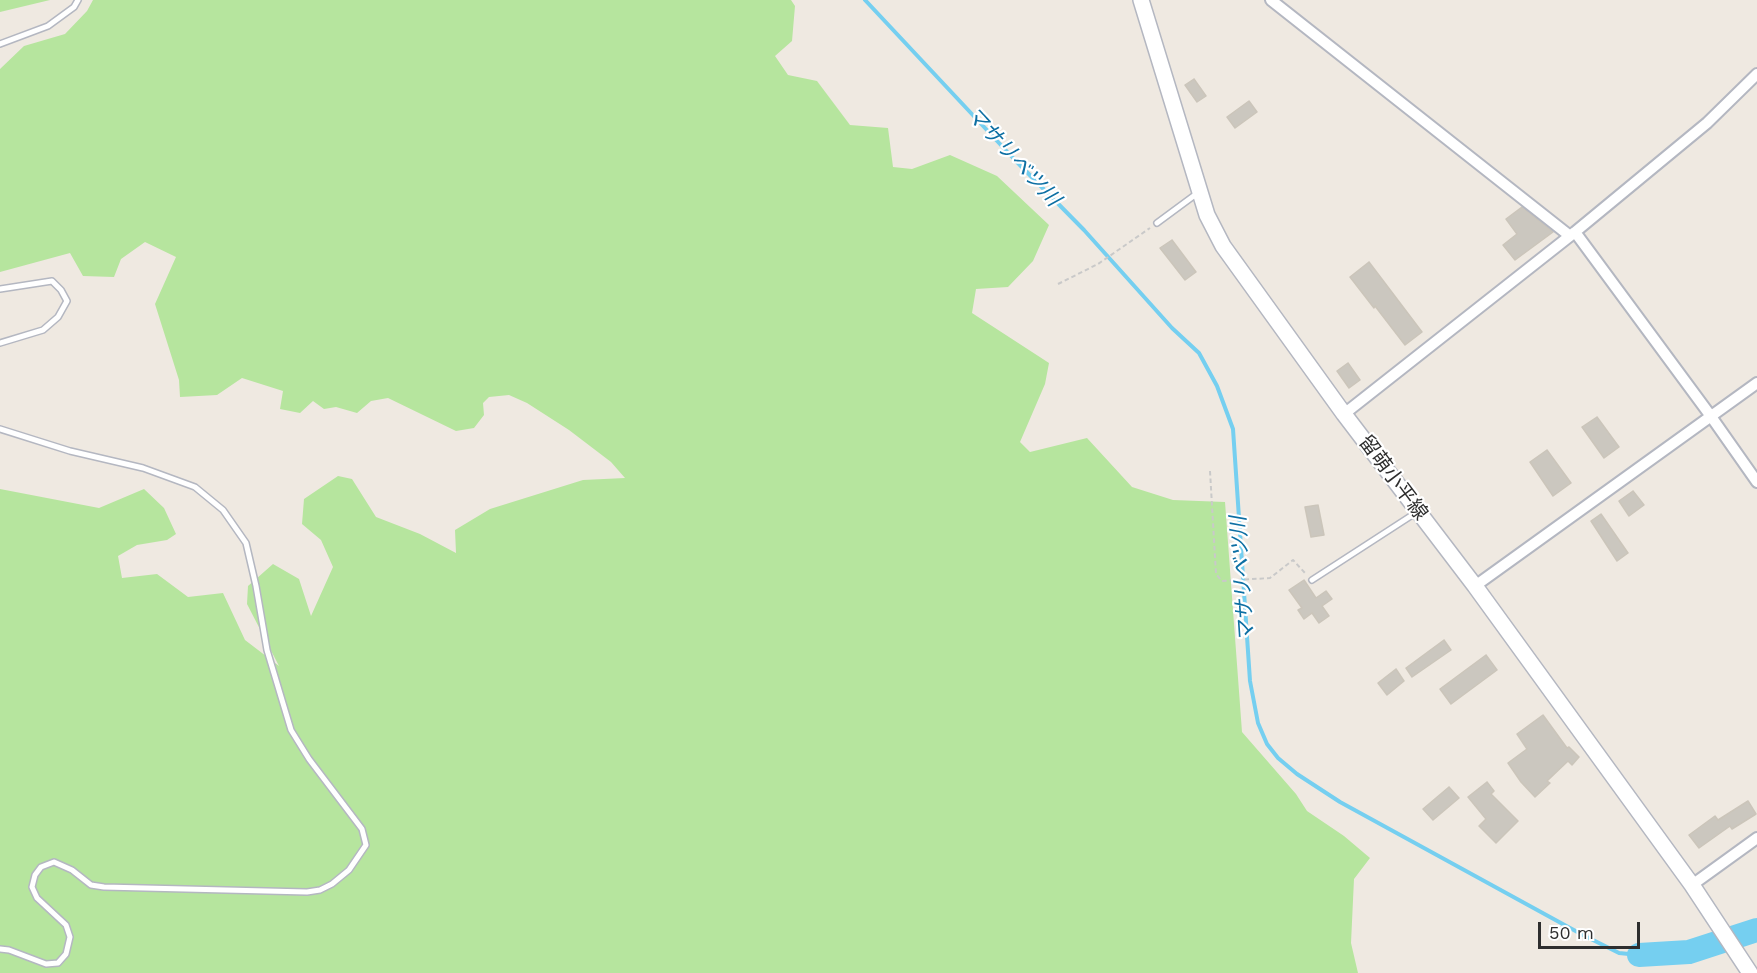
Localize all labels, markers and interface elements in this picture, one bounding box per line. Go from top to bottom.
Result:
water label: マサリベツ川 [961,102,1065,212]
street label: 留萌小平線 [1353,431,1433,525]
water label: マサリベツ川 [1226,515,1260,643]
scale bar [1541,910,1643,948]
text: 50 m [1549,922,1594,943]

